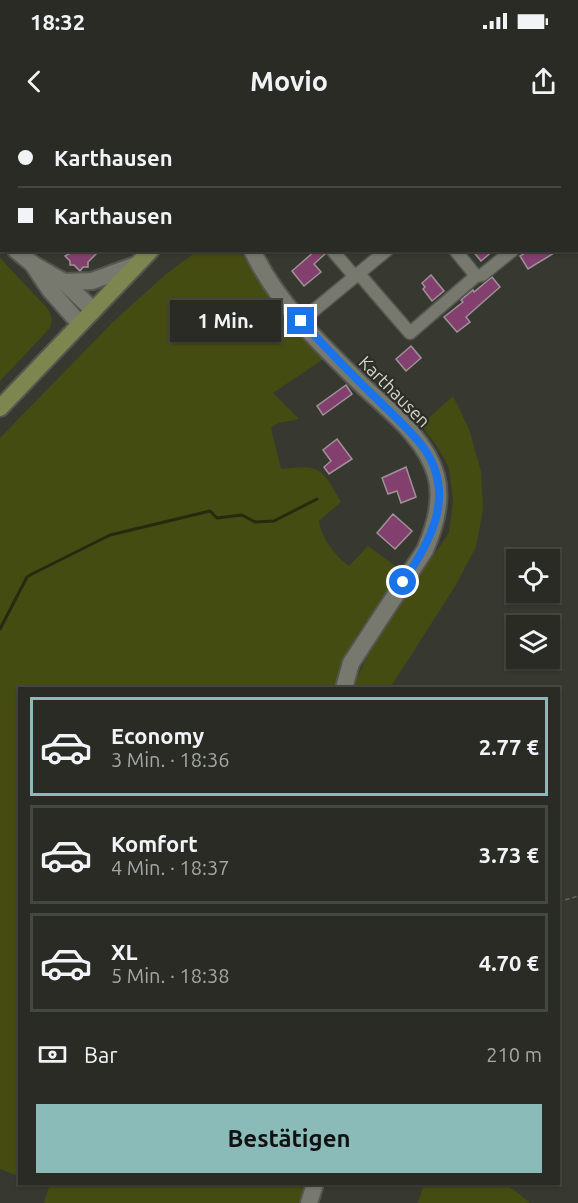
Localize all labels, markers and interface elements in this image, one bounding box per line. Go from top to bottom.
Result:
text: 18:32 [30,9,85,34]
icon: back [18,65,51,98]
icon: share [527,65,560,98]
text: Movio [250,66,328,96]
text: Karthausen [54,145,173,170]
text: Karthausen [54,203,173,228]
callout: 1 Min. [169,300,280,342]
route end [287,307,314,334]
text: 1 Min. [198,309,254,332]
street label: Karthausen [355,351,435,431]
map controls [506,549,560,669]
button: locate [506,549,560,603]
route start [389,568,416,595]
button: layers [506,615,560,669]
icon: car [39,720,93,774]
text: Economy [111,723,204,748]
text: 2.77 € [479,734,539,759]
text: 3 Min. · 18:36 [111,748,230,771]
icon: car [39,828,93,882]
text: Komfort [111,831,198,856]
text: 3.73 € [479,842,539,867]
text: 4 Min. · 18:37 [111,856,230,879]
icon: car [39,936,93,990]
text: XL [111,939,138,964]
text: 4.70 € [479,950,539,975]
text: 5 Min. · 18:38 [111,964,230,987]
icon: cash [36,1038,69,1071]
text: Bar [84,1042,118,1067]
text: 210 m [486,1043,542,1066]
button: Bestätigen [36,1104,542,1173]

